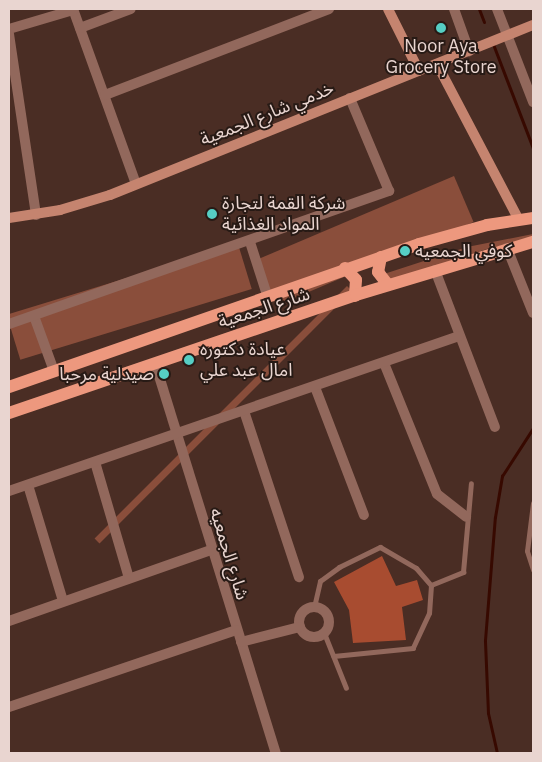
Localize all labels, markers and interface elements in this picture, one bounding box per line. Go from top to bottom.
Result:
marker: Noor Aya Grocery Store [435,22,447,34]
place label: Noor Aya Grocery Store [385,36,497,78]
street label: خدمي شارع الجمعية [197,77,337,151]
place label: شركة القمة لتجارة المواد الغذائية [222,193,345,235]
marker: شركة القمة لتجارة المواد الغذائية [206,208,218,220]
place label: كوفي الجمعيه [415,240,512,262]
marker: كوفي الجمعيه [399,245,411,257]
street label: شارع الجمعية [215,283,313,333]
place label: عيادة دكتوره امال عبد علي [200,339,292,382]
marker: عيادة دكتوره امال عبد علي [182,353,196,367]
place label: صيدلية مرحبا [59,363,154,385]
marker: صيدلية مرحبا [158,368,170,380]
street label: شارع الجمعيه [205,505,253,603]

